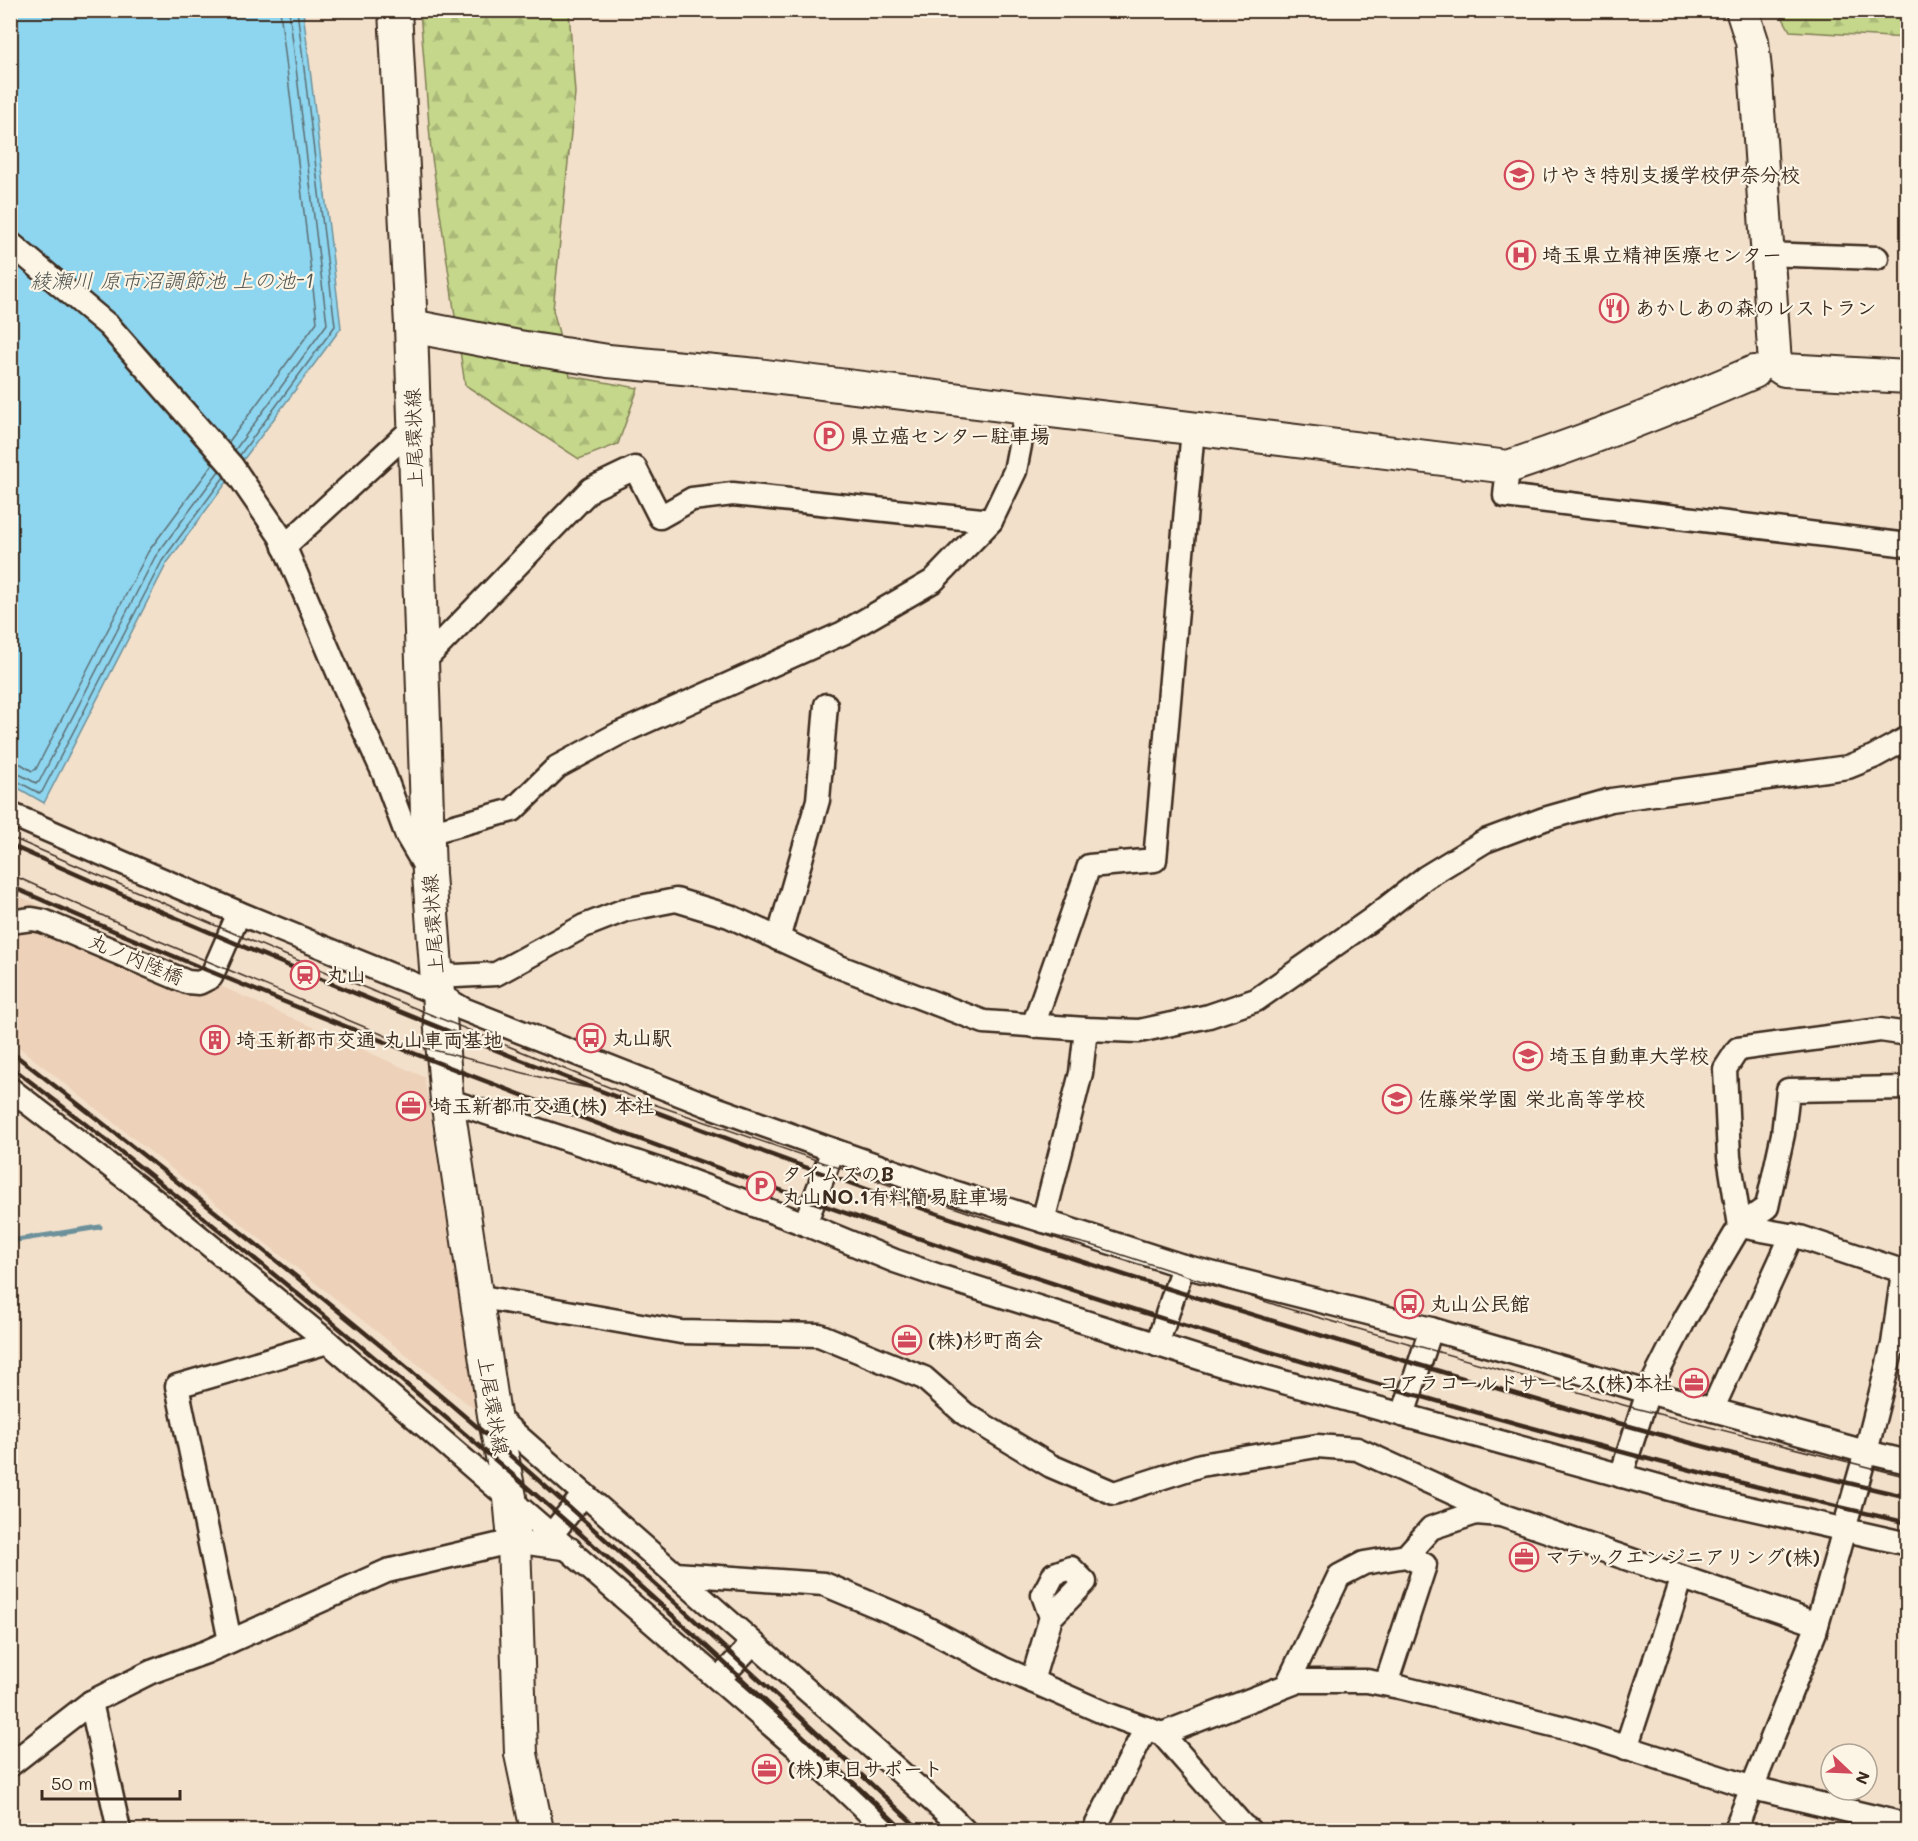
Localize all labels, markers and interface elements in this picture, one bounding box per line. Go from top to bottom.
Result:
school or university icon: けやき特別支援学校伊奈分校 [1503,159,1535,191]
place label: けやき特別支援学校伊奈分校 [1540,161,1800,187]
hospital icon: 埼玉県立精神医療センター [1505,239,1537,271]
place label: 埼玉県立精神医療センター [1542,241,1782,267]
water label: 綾瀬川 原市沼調節池 上の池-1 [30,266,314,293]
restaurant icon: あかしあの森のレストラン [1598,292,1630,324]
place label: あかしあの森のレストラン [1635,294,1877,320]
street label: 上尾環状線 [398,388,428,488]
parking icon: 県立癌センター駐車場 [813,420,845,452]
place label: 県立癌センター駐車場 [850,422,1050,448]
street label: 上尾環状線 [416,873,448,975]
street label: 丸ノ内陸橋 [85,927,187,990]
station icon: 丸山 [289,959,321,991]
place label: 丸山 [326,961,366,987]
bus stop icon: 丸山駅 [575,1022,607,1054]
building icon: 埼玉新都市交通 丸山車両基地 [199,1024,231,1056]
place label: 丸山駅 [612,1024,672,1050]
place label: 埼玉新都市交通 丸山車両基地 [236,1026,503,1052]
school or university icon: 埼玉自動車大学校 [1512,1040,1544,1072]
place label: 埼玉自動車大学校 [1549,1042,1709,1068]
school or university icon: 佐藤栄学園 栄北高等学校 [1381,1083,1413,1115]
place label: 佐藤栄学園 栄北高等学校 [1418,1085,1645,1111]
office icon: 埼玉新都市交通(株) 本社 [395,1090,427,1122]
place label: 埼玉新都市交通(株) 本社 [432,1092,654,1118]
place label: タイムズのB 丸山NO.1有料簡易駐車場 [782,1160,1008,1209]
parking icon: タイムズのB 丸山NO.1有料簡易駐車場 [745,1170,777,1202]
bus stop icon: 丸山公民館 [1393,1288,1425,1320]
place label: 丸山公民館 [1430,1290,1530,1316]
office icon: (株)杉町商会 [891,1324,923,1356]
place label: (株)杉町商会 [928,1326,1043,1352]
street label: 上尾環状線 [472,1354,515,1457]
office icon: コアラコールドサービス(株)本社 [1678,1367,1710,1399]
place label: コアラコールドサービス(株)本社 [1379,1369,1673,1395]
office icon: マテックエンジニアリング(株) [1508,1541,1540,1573]
place label: マテックエンジニアリング(株) [1545,1543,1820,1569]
north arrow [1819,1742,1879,1802]
office icon: (株)東日サポート [751,1753,783,1785]
place label: (株)東日サポート [788,1755,943,1781]
scale bar [42,1763,180,1801]
text: N [1851,1768,1875,1788]
text: 50 m [51,1771,93,1795]

